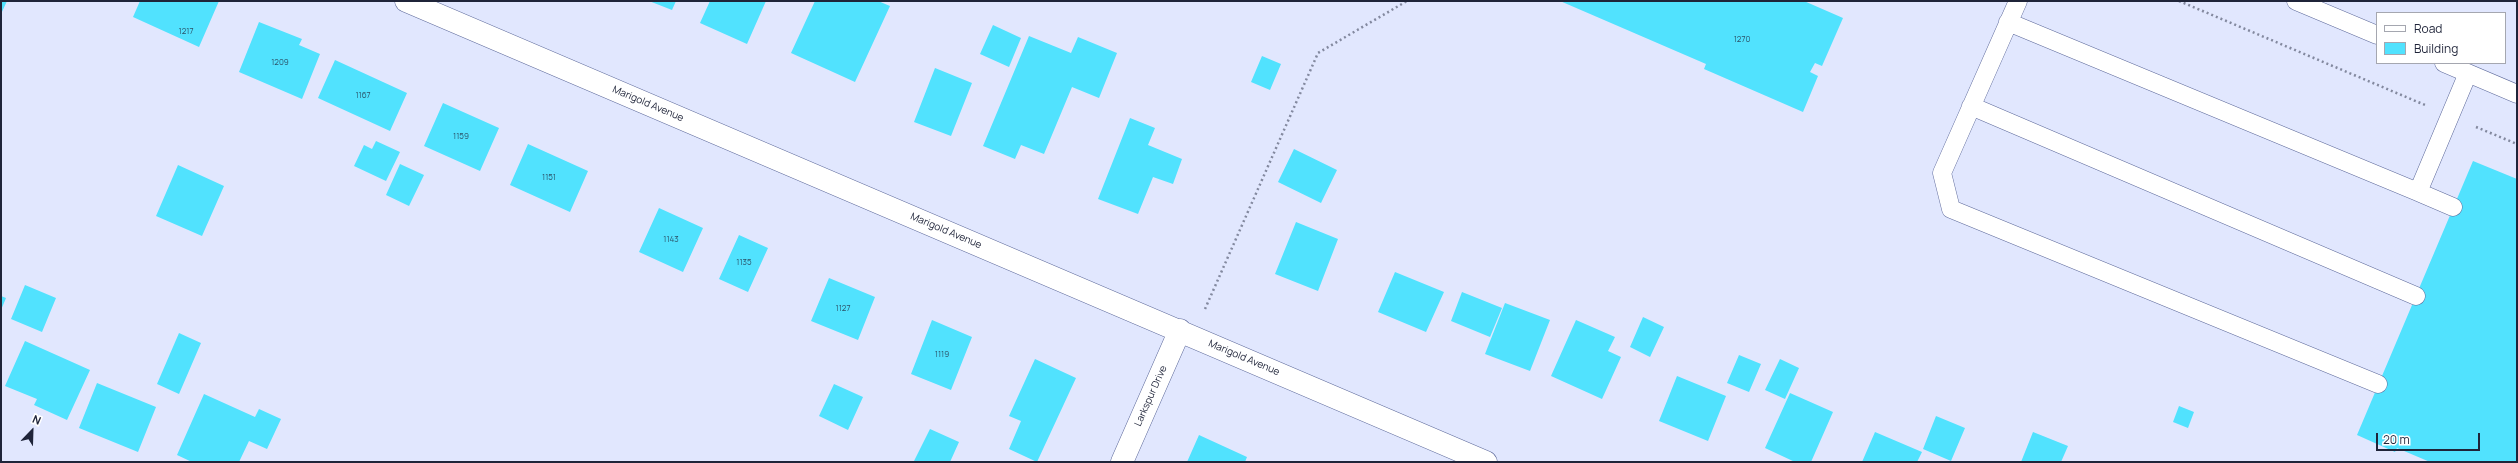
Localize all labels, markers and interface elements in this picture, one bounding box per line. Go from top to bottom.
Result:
legend [2376,12,2506,64]
text: Road [2414,20,2442,37]
house number: 1217 [179,27,193,37]
house number: 1270 [1734,35,1750,45]
text: Building [2414,40,2458,57]
house number: 1209 [271,58,289,68]
street label: Marigold Avenue [611,84,685,124]
house number: 1167 [355,91,371,101]
house number: 1159 [453,132,469,142]
house number: 1151 [542,173,556,183]
street label: Marigold Avenue [909,211,983,251]
house number: 1143 [663,235,679,245]
house number: 1135 [736,258,752,268]
house number: 1127 [836,304,850,314]
street label: Marigold Avenue [1207,338,1281,378]
house number: 1119 [935,350,949,360]
street label: Larkspur Drive [1132,364,1170,428]
north arrow [12,411,52,451]
text: N [30,411,43,428]
scale bar [2378,425,2482,451]
text: 20 m [2383,431,2410,448]

